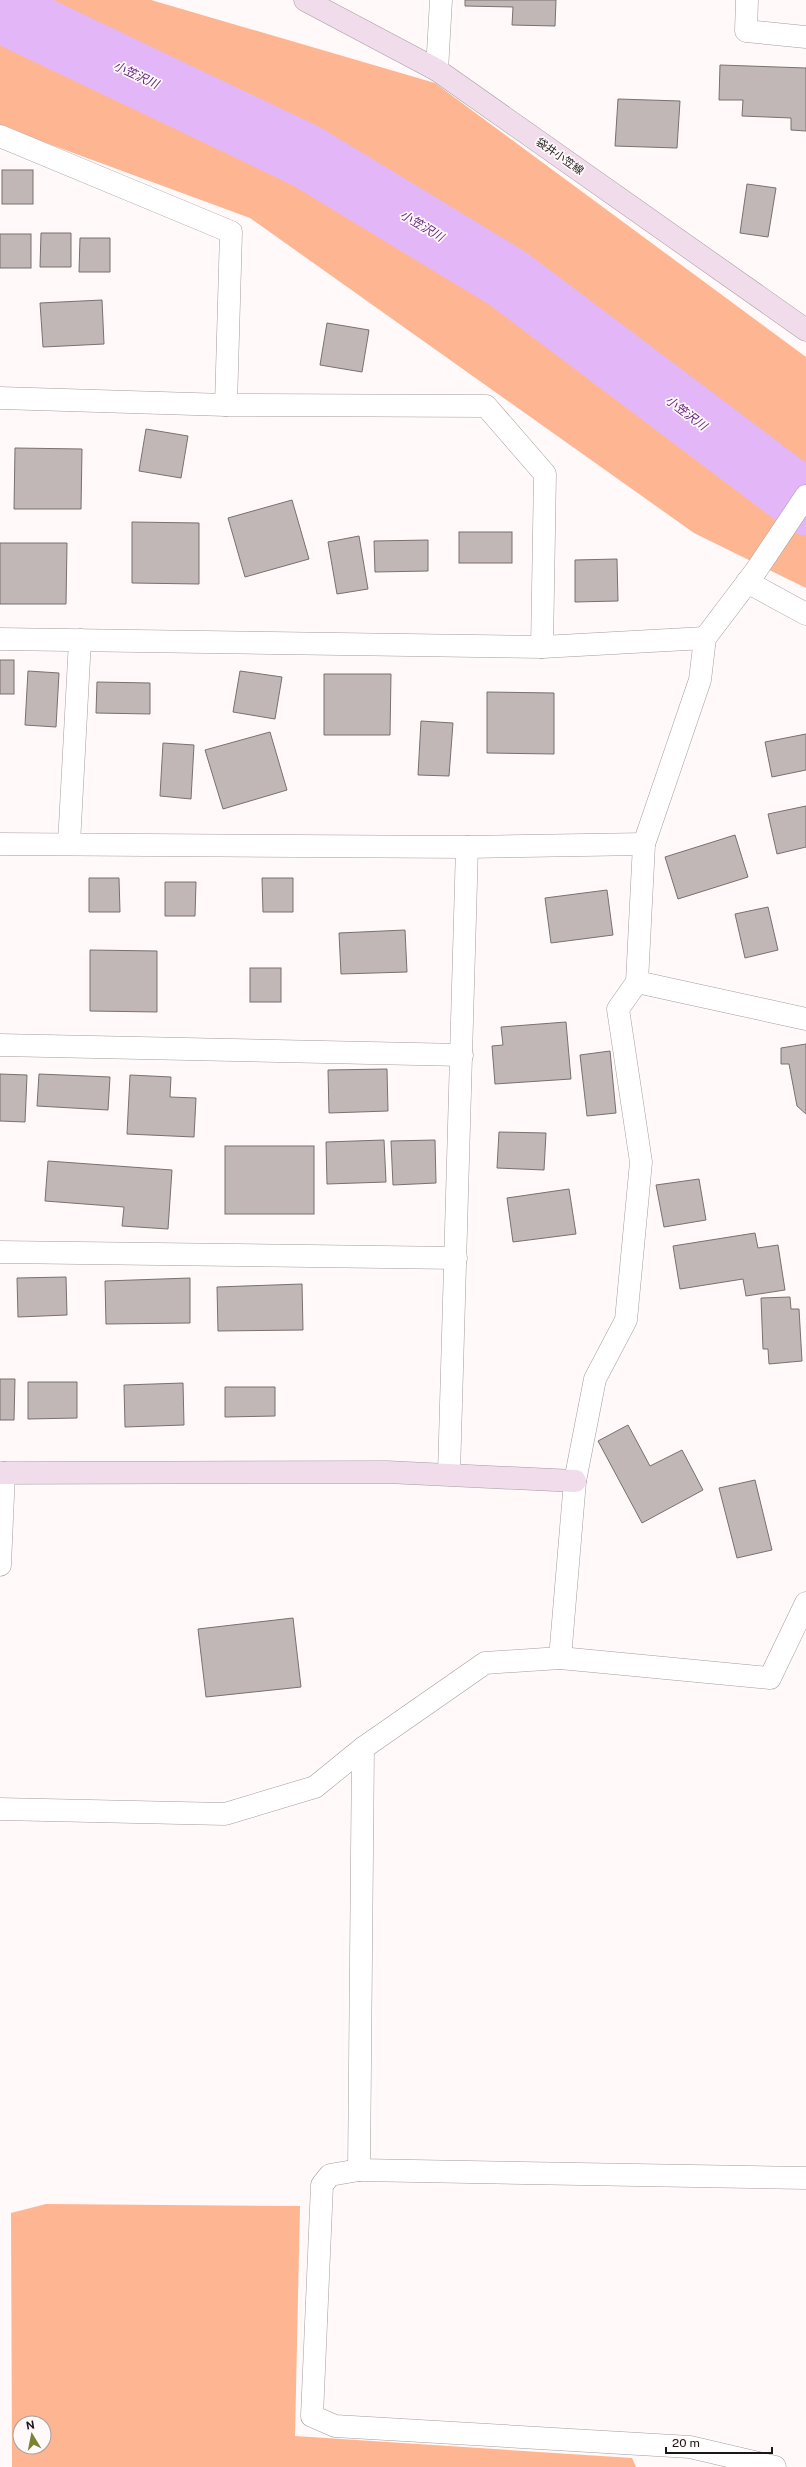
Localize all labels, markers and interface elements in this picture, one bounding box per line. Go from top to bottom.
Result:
water label: 小笠沢川 [111,59,163,92]
street label: 袋井小笠線 [534,135,586,177]
water label: 小笠沢川 [398,208,448,245]
water label: 小笠沢川 [663,393,711,434]
north arrow [12,2415,52,2455]
text: N [25,2418,36,2432]
scale bar [666,2429,772,2455]
text: 20 m [672,2436,700,2450]

